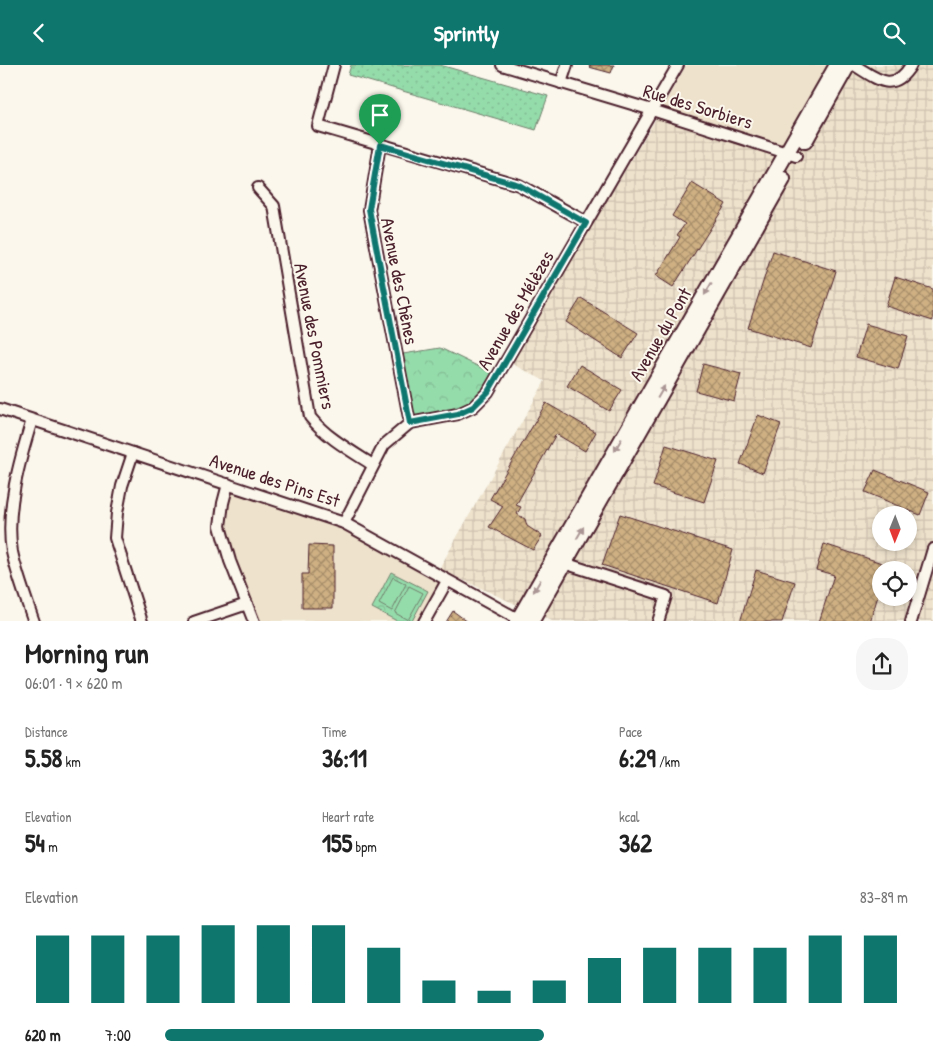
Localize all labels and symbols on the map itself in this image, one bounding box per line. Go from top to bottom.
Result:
street label: Rue des Sorbiers [640,77,756,135]
pin [359,94,401,145]
street label: Avenue des Chênes [375,215,425,347]
street label: Avenue des Mélèzes [470,246,560,374]
street label: Avenue des Pommiers [288,261,342,411]
street label: Avenue du Pont [623,282,697,385]
one-way arrow [703,283,712,296]
one-way arrow [657,385,665,400]
one-way arrow [613,439,622,452]
street label: Avenue des Pins Est [207,447,344,513]
north arrow [872,506,918,551]
one-way arrow [576,527,585,540]
one-way arrow [533,579,541,594]

